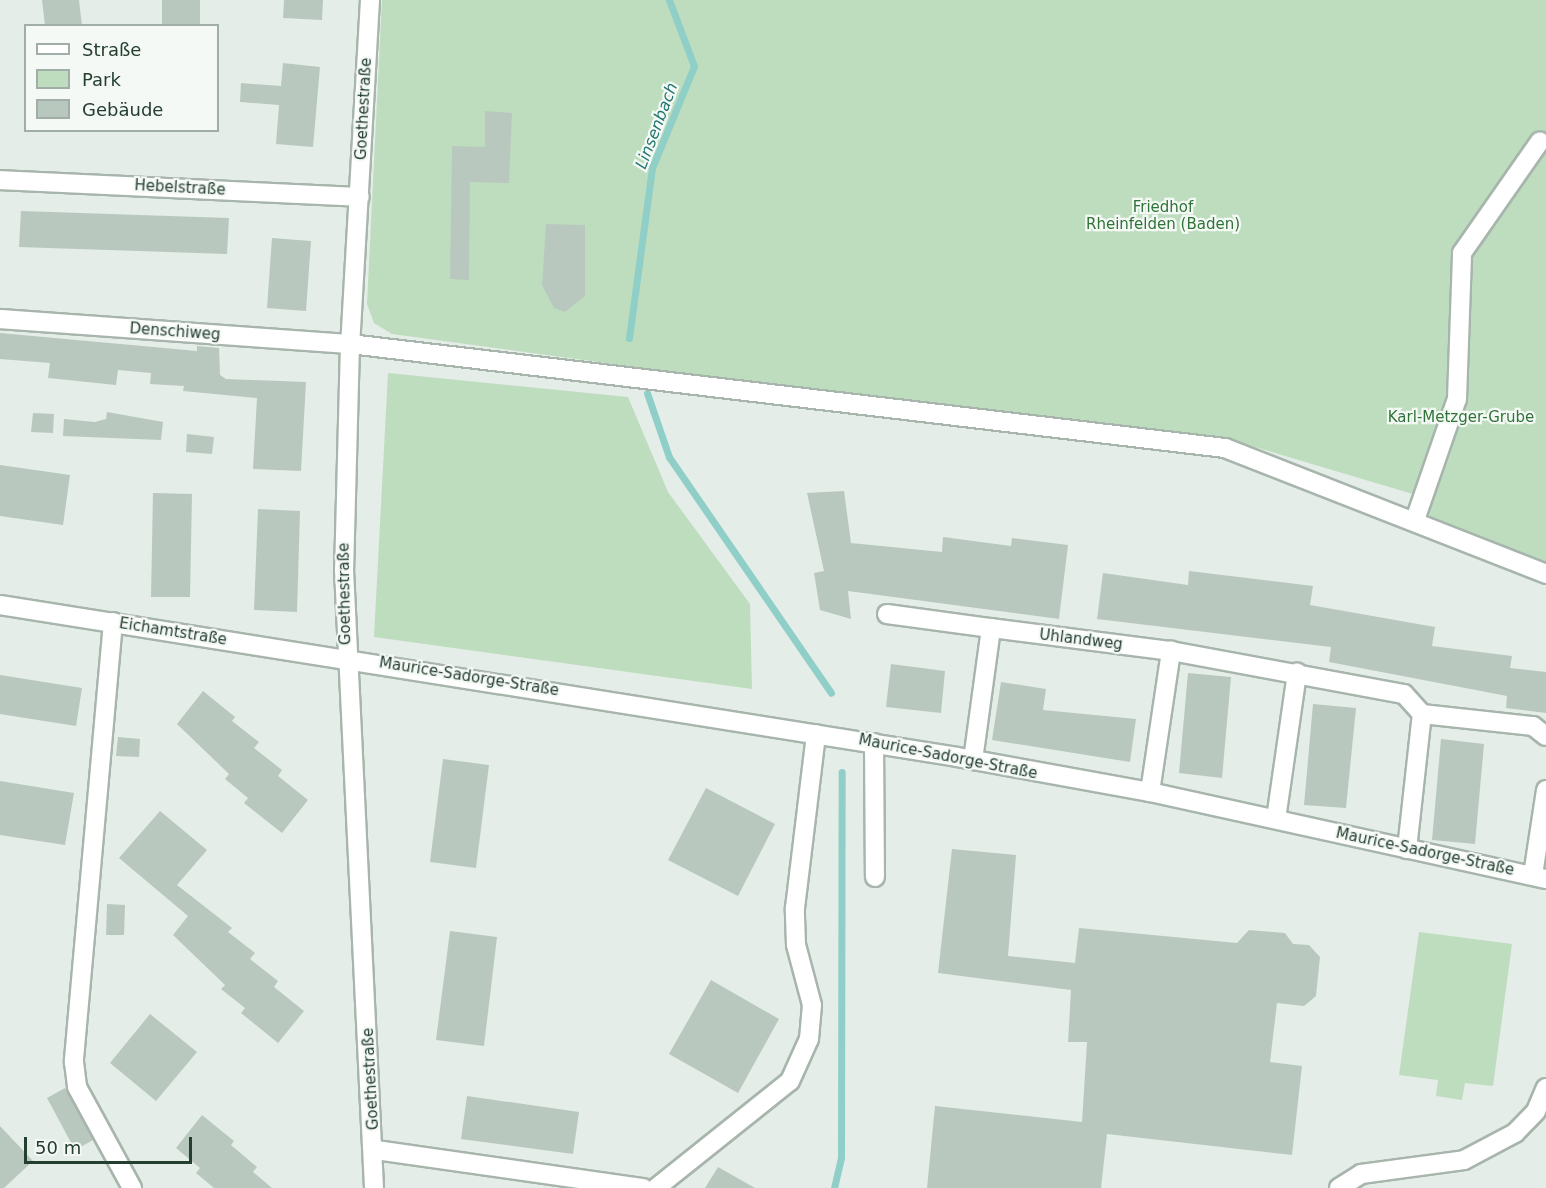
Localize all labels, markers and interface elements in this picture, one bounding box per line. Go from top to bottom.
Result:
legend [24,24,219,132]
text: Straße [82,39,141,60]
street label: Goethestraße [352,57,376,161]
text: Park [82,69,121,90]
water label: Linsenbach [632,80,682,172]
text: Gebäude [82,99,163,120]
street label: Hebelstraße [134,177,226,199]
park label: Friedhof Rheinfelden (Baden) [1086,198,1240,233]
street label: Denschiweg [129,320,221,344]
park label: Karl-Metzger-Grube [1388,409,1534,427]
street label: Goethestraße [335,543,355,645]
street label: Eichamtstraße [118,615,228,649]
street label: Uhlandweg [1038,626,1124,654]
street label: Maurice-Sadorge-Straße [378,654,560,700]
street label: Maurice-Sadorge-Straße [857,731,1039,783]
street label: Maurice-Sadorge-Straße [1334,824,1516,880]
street label: Goethestraße [359,1027,383,1131]
scale bar [27,1125,195,1163]
text: 50 m [35,1137,81,1158]

